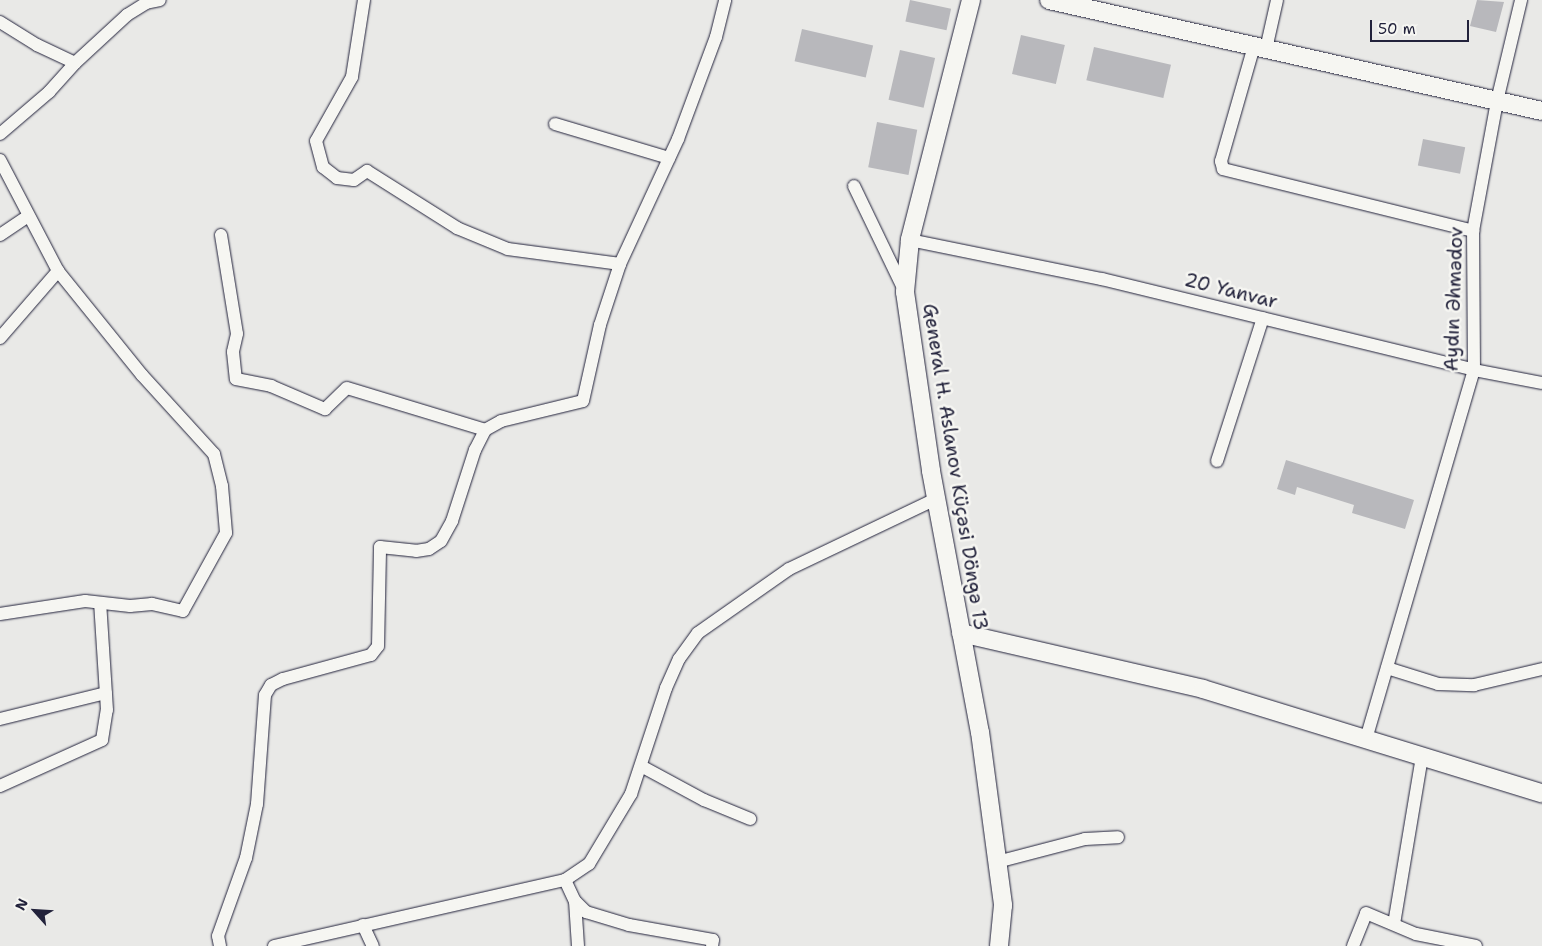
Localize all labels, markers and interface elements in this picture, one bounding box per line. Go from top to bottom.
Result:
scale bar [1372,10,1471,42]
text: 50 m [1378,19,1416,39]
street label: Aydın Əhmədov [1440,226,1468,372]
street label: 20 Yanvar [1182,268,1280,314]
street label: General H. Aslanov Küçəsi Döngə 13 [918,302,992,632]
north arrow [10,886,60,936]
text: N [11,895,32,913]

